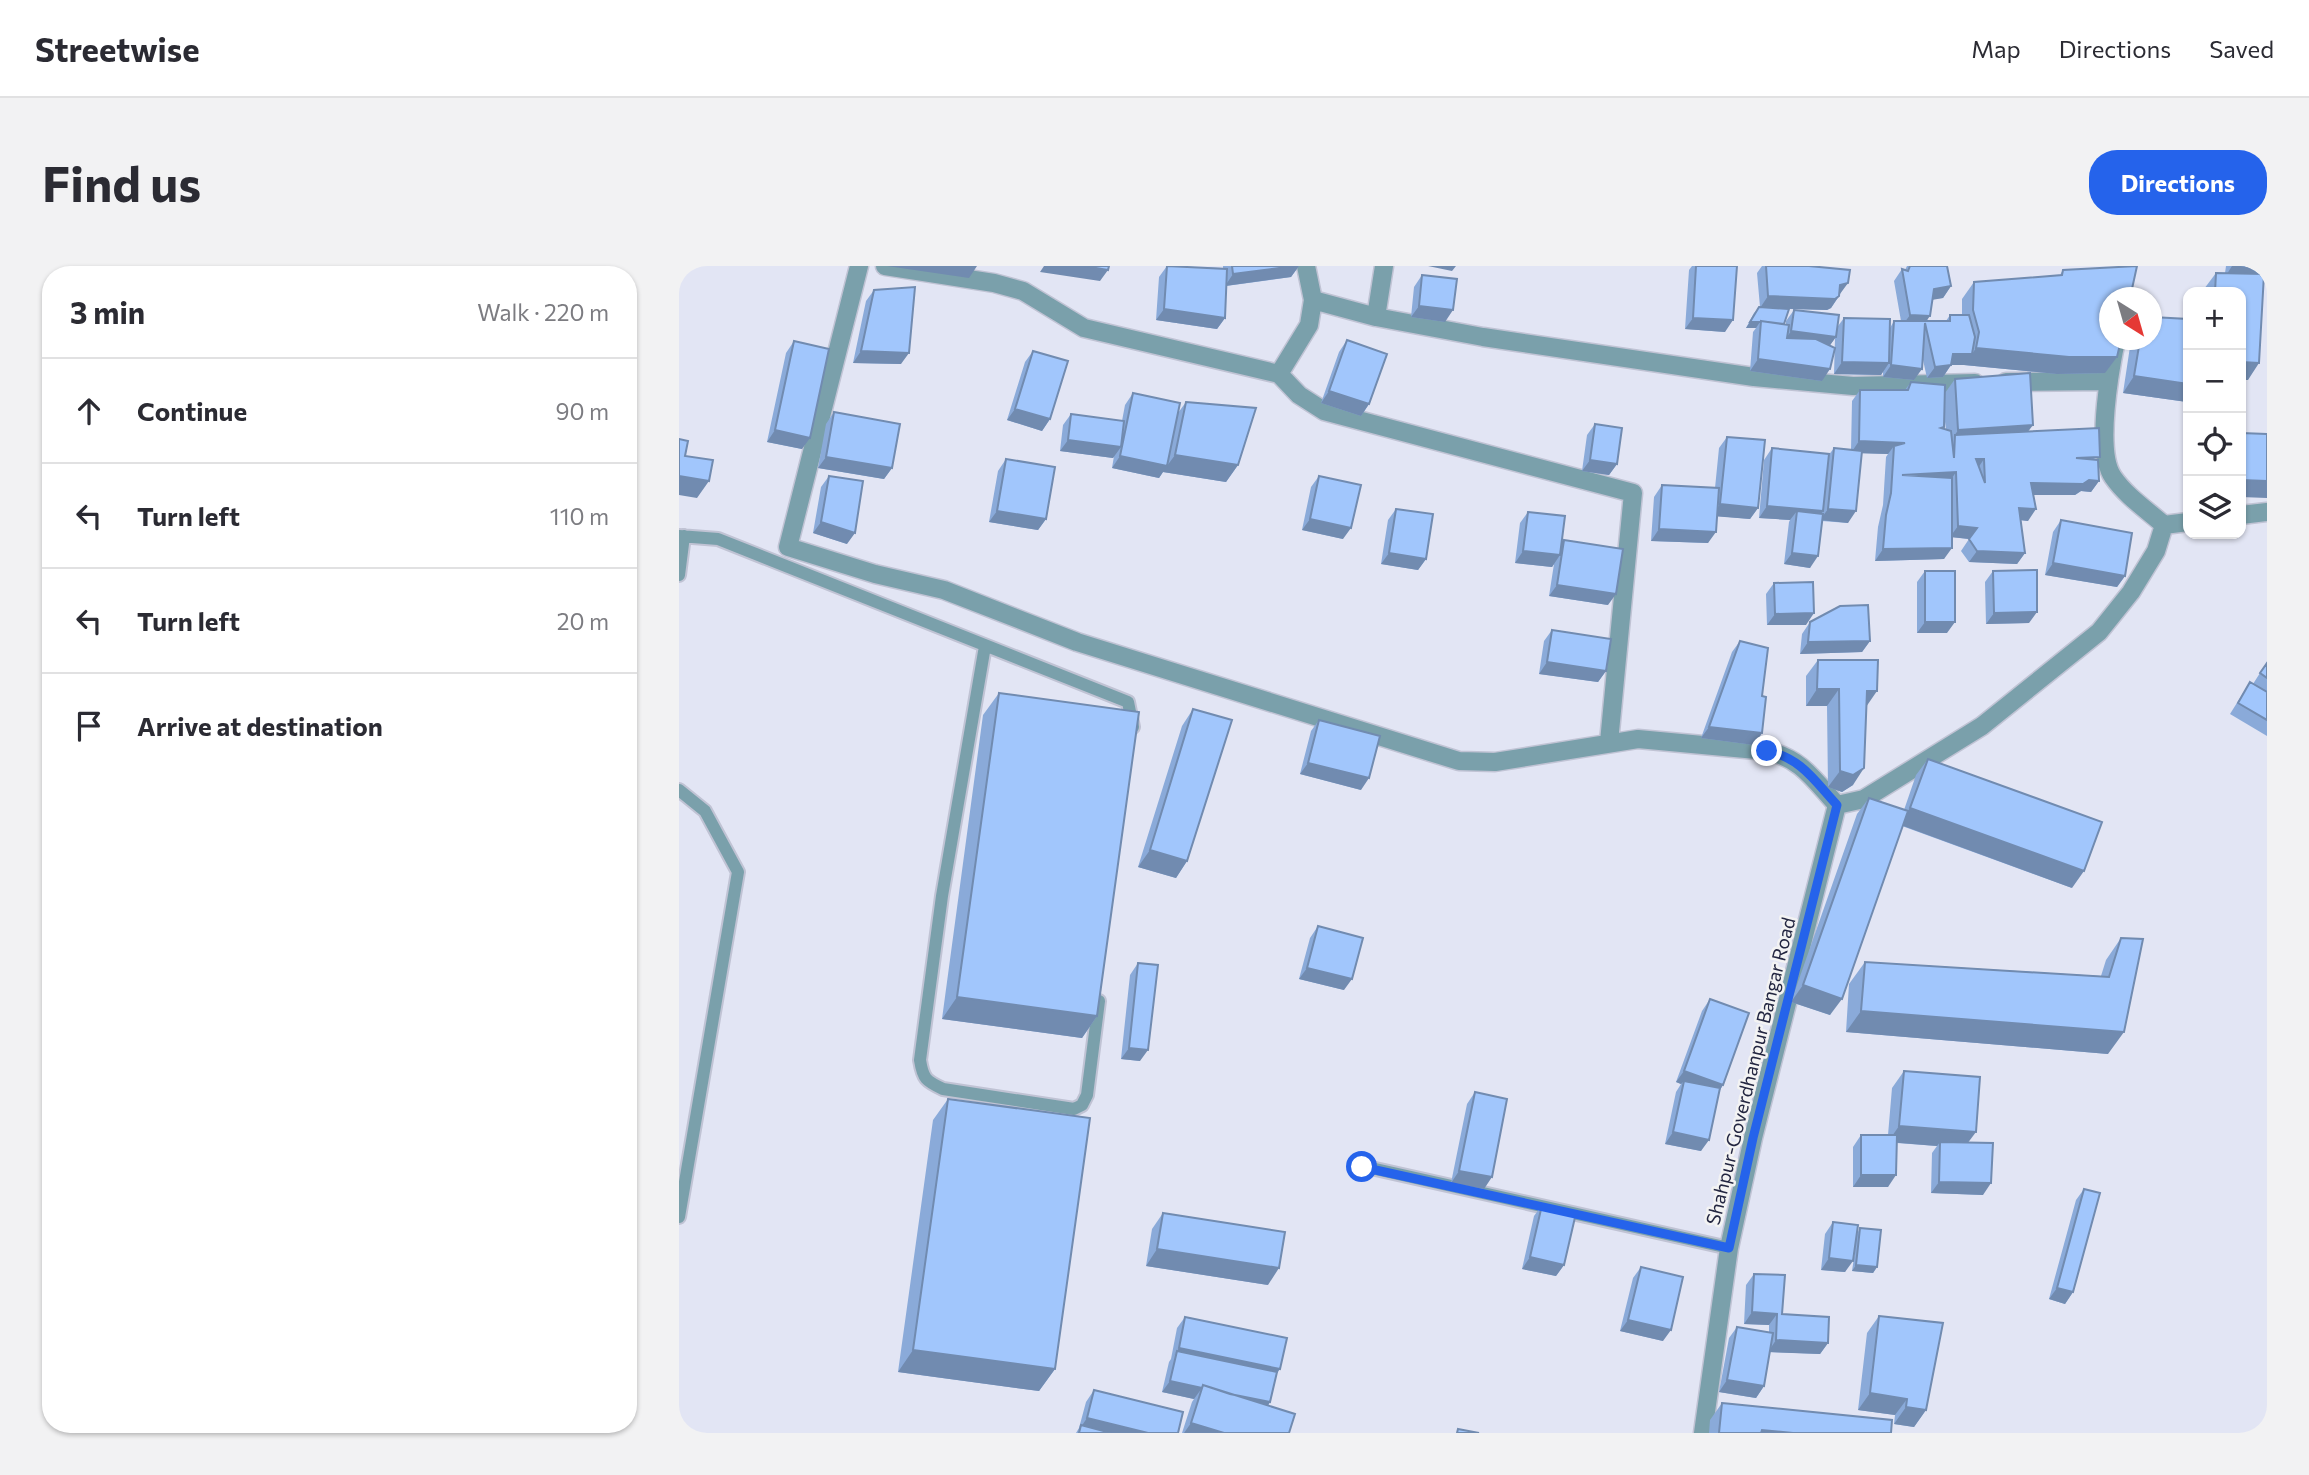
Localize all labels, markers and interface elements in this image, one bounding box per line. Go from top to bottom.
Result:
text: Streetwise [35,28,200,69]
text: Map [1971,34,2021,63]
text: Directions [2059,34,2171,63]
text: Saved [2209,34,2274,63]
button: Directions [2089,150,2267,215]
text: Find us [42,152,201,212]
north arrow [2099,287,2162,350]
map controls [2183,287,2246,539]
button: + [2183,287,2246,350]
text: 3 min [70,293,145,330]
text: Walk · 220 m [477,298,609,326]
button: − [2183,350,2246,413]
icon: ahead [70,392,108,430]
text: Continue [137,395,247,426]
text: 90 m [556,397,609,425]
button: locate [2183,413,2246,476]
button: layers [2183,476,2246,539]
icon: left [70,497,108,535]
text: Turn left [137,500,240,531]
text: 110 m [550,502,609,530]
icon: left [70,602,108,640]
text: Turn left [137,605,240,636]
text: 20 m [557,607,609,635]
icon: arrive [70,707,108,745]
text: Arrive at destination [137,710,383,741]
route end [1751,735,1782,766]
street label: Shahpur-Goverdhanpur Bangar Road [1701,915,1799,1227]
route start [1346,1151,1377,1182]

